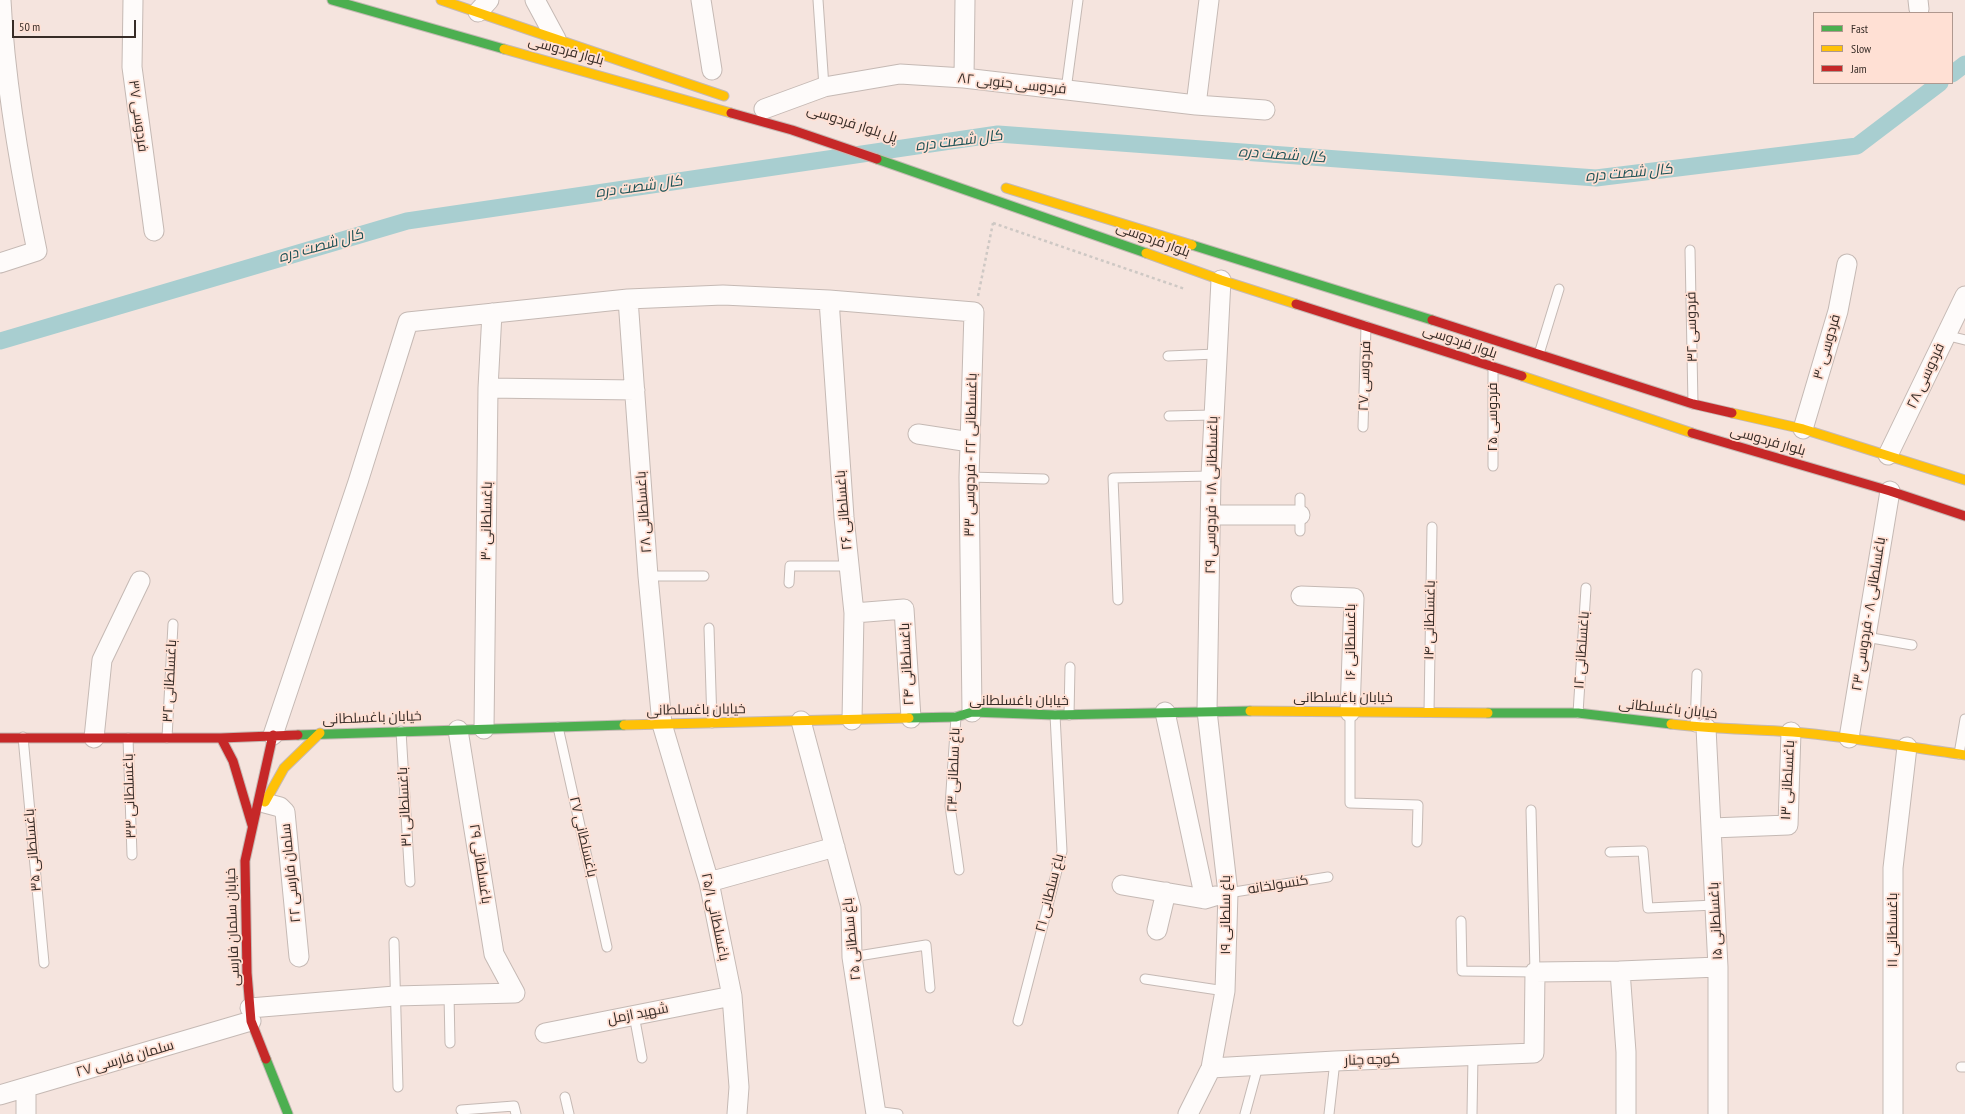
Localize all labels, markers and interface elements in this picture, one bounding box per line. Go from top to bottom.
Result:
scale bar [14,12,138,38]
legend [1813,12,1953,84]
text: 50 m [19,19,40,34]
text: Fast [1851,21,1868,36]
street label: بلوار فردوسی [526,33,606,69]
text: Slow [1851,41,1871,56]
text: Jam [1851,61,1867,76]
street label: فردوسی جنوبی ۸۲ [957,70,1067,98]
street label: فردوسی ۳۷ [125,79,151,153]
street label: پل بلوار فردوسی [805,101,899,147]
water label: کال شصت دره [914,127,1004,155]
water label: کال شصت دره [1238,143,1326,167]
water label: کال شصت دره [1585,160,1673,186]
water label: کال شصت دره [594,172,684,202]
street label: بلوار فردوسی [1114,219,1192,261]
water label: کال شصت دره [276,225,366,267]
street label: فردوسی ۳۲ [1683,291,1701,363]
street label: فردوسی ۳۰ [1810,312,1844,382]
street label: بلوار فردوسی [1421,321,1499,363]
street label: فردوسی ۲۷ [1355,341,1375,411]
street label: فردوسی ۲۸ [1904,341,1948,411]
street label: باغسلطانی ۲۲ - فردوسی ۳۳ [961,373,981,537]
street label: فردوسی ۲۵ [1485,382,1501,452]
street label: باغسلطانی ۱۸ - فردوسی ۲۹ [1202,416,1222,574]
street label: بلوار فردوسی [1728,422,1808,460]
street label: باغسلطانی ۲۶ [832,469,856,551]
street label: باغسلطانی ۲۸ [633,470,655,554]
street label: باغسلطانی ۳۰ [478,481,496,561]
street label: باغسلطانی ۸ - فردوسی ۲۳ [1849,536,1889,692]
street label: باغسلطانی ۱۴ [1421,580,1439,660]
street label: باغسلطانی ۱۶ [1343,603,1359,681]
street label: باغسلطانی ۱۲ [1571,611,1593,689]
street label: باغسلطانی ۲۴ [896,622,918,706]
street label: باغسلطانی ۳۲ [159,639,181,723]
street label: خیابان باغسلطانی [1293,690,1393,706]
street label: خیابان باغسلطانی [969,693,1069,709]
street label: خیابان باغسلطانی [1618,695,1718,723]
street label: خیابان باغسلطانی [646,701,746,719]
street label: خیابان باغسلطانی [322,708,422,728]
street label: باغ سلطانی ۲۳ [944,727,964,813]
street label: باغسلطانی ۱۳ [1778,740,1798,820]
street label: باغسلطانی ۳۳ [120,753,140,839]
street label: باغسلطانی ۳۱ [395,767,415,847]
street label: باغسلطانی ۲۷ [566,795,600,879]
street label: باغسلطانی ۳۵ [21,808,45,892]
street label: سلمان فارسی ۲۲ [277,823,305,923]
street label: باغسلطانی ۲۹ [465,823,495,905]
street label: باغ سلطانی ۲۱ [1032,852,1068,934]
street label: خیابان سلمان فارسی [223,868,243,986]
street label: باغسلطانی ۲۵/۱ [697,871,733,963]
street label: کنسولخانه [1246,872,1310,898]
street label: باغ سلطانی ۱۹ [1218,875,1234,955]
street label: باغسلطانی ۱۵ [1706,882,1726,960]
street label: باغسلطانی ۱۱ [1885,893,1901,967]
street label: باغ سلطانی ۲۵ [839,897,865,981]
street label: شهید ازمل [606,1000,670,1028]
street label: سلمان فارسی ۲۷ [74,1037,176,1081]
street label: کوچه چنار [1344,1051,1400,1069]

